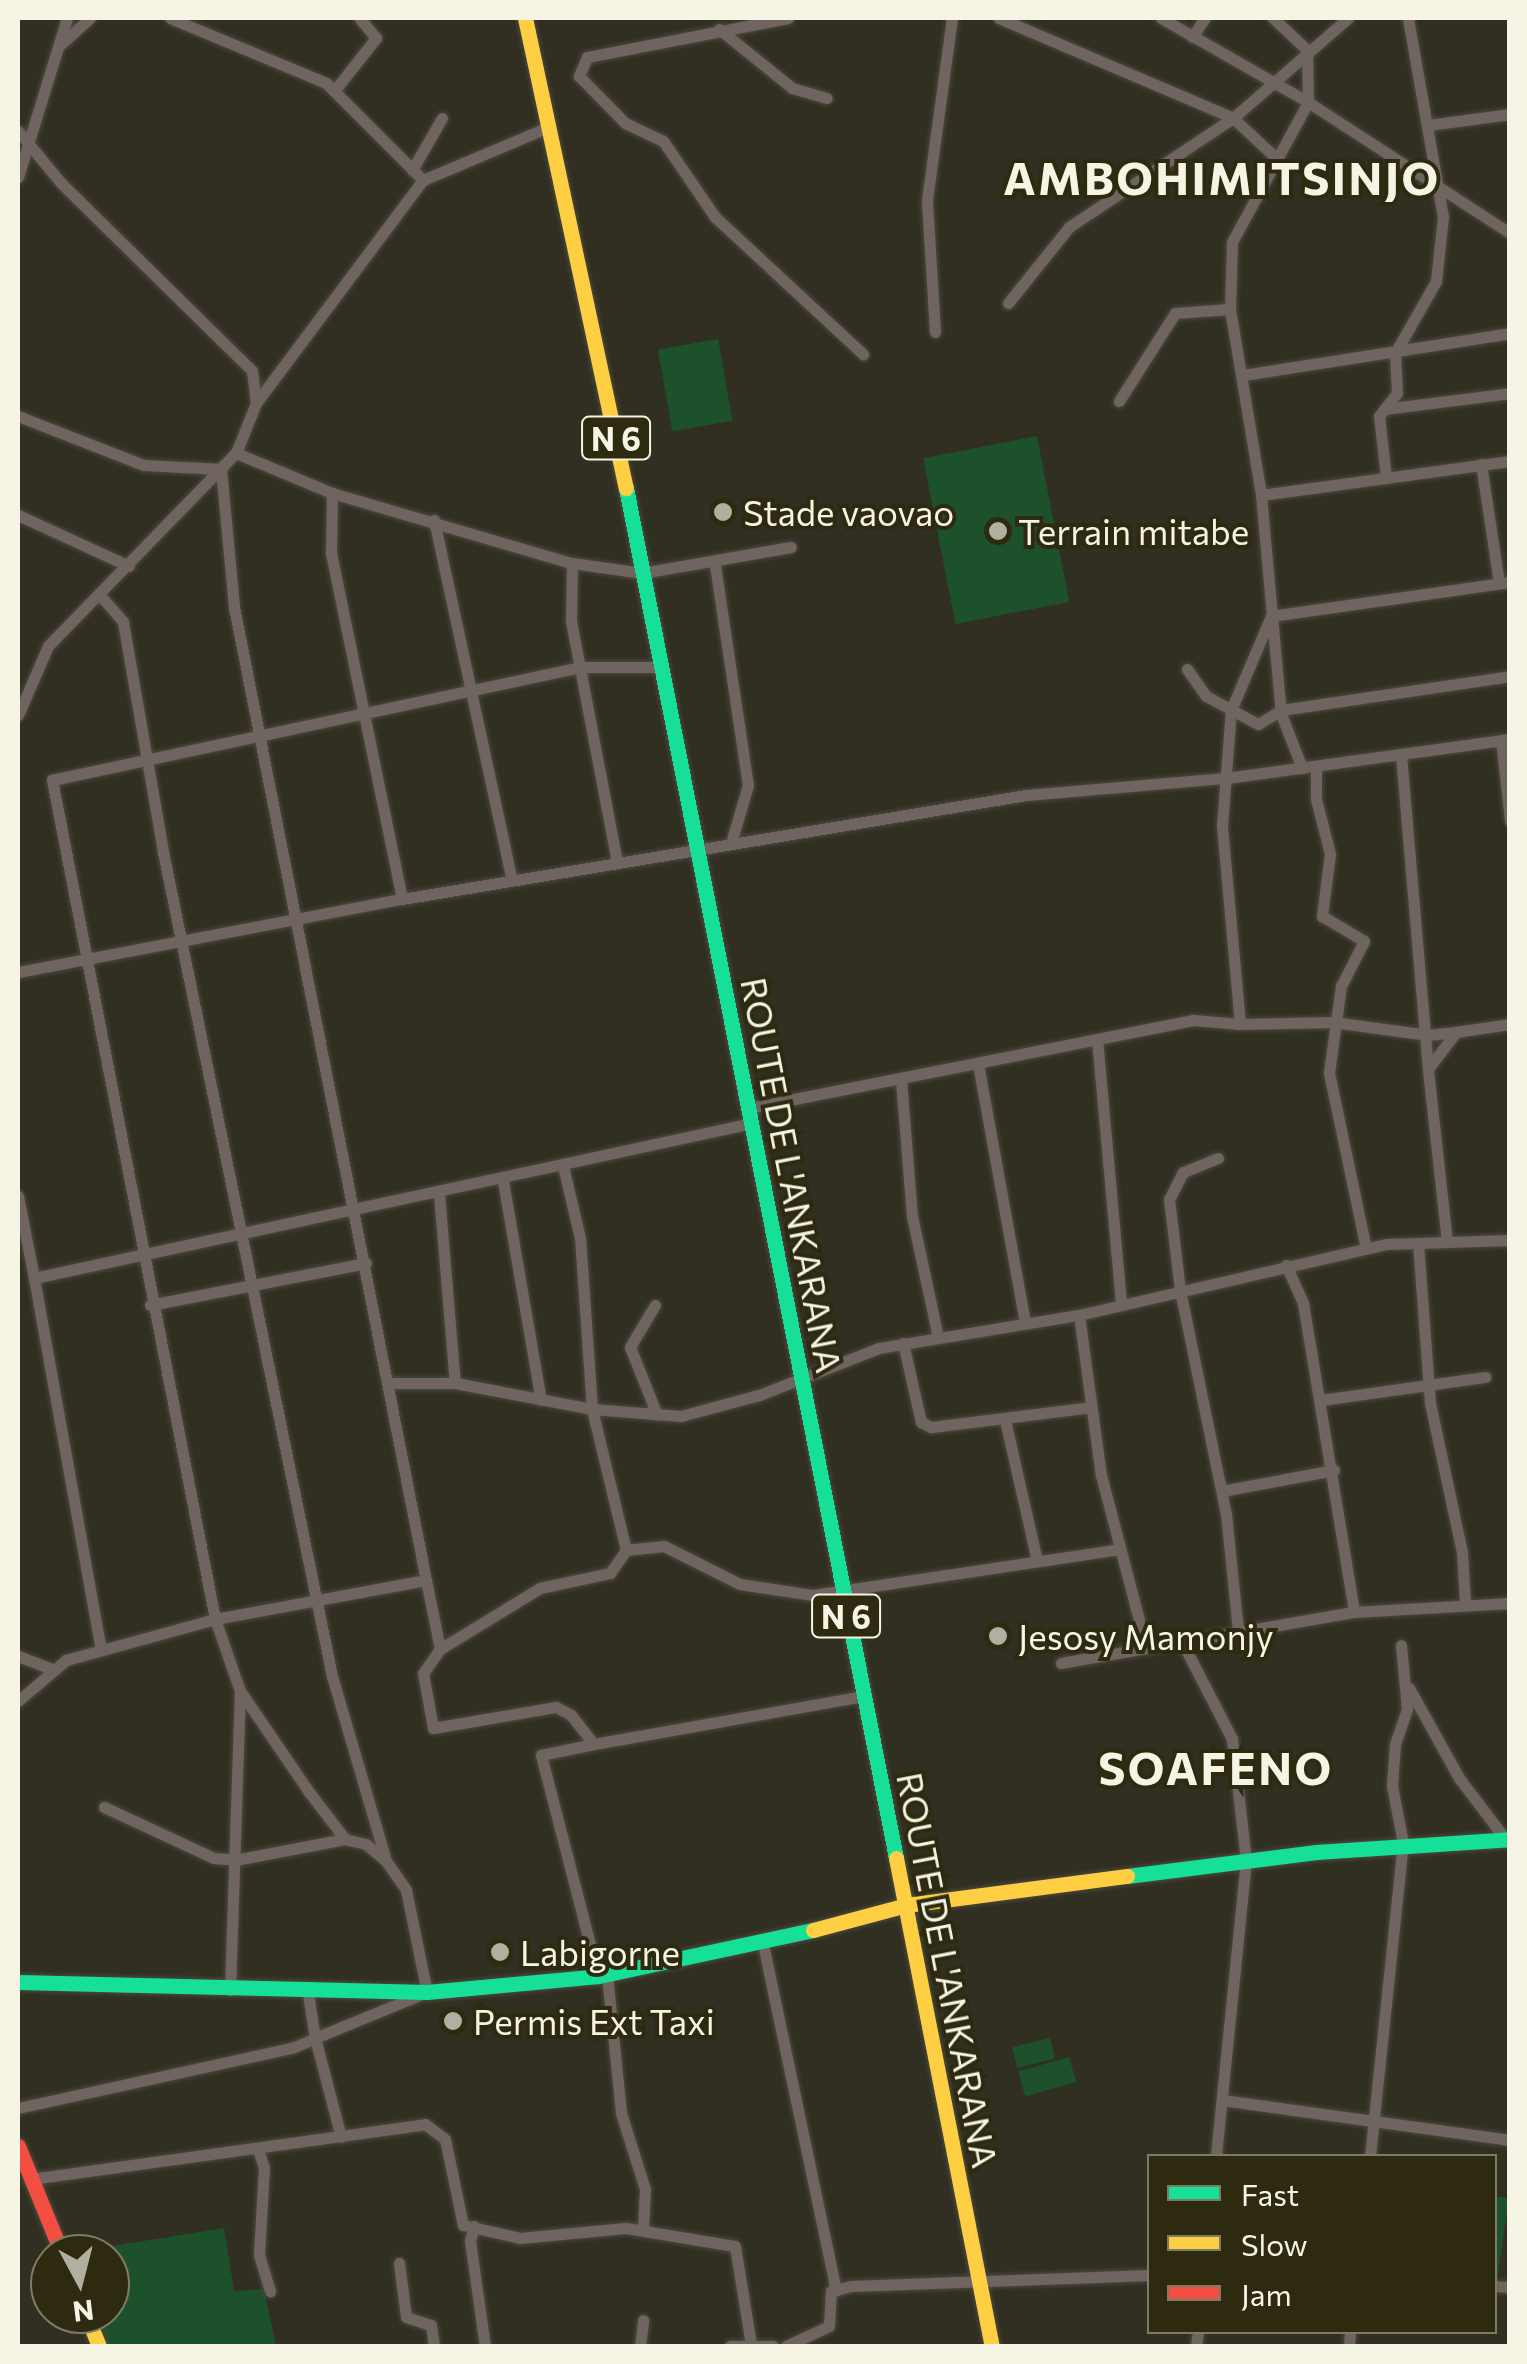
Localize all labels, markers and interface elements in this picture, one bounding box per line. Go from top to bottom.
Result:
district label: AMBOHIMITSINJO [1003,150,1441,204]
road number: N 6 [581,411,651,465]
place label: Stade vaovao [743,491,954,533]
marker: Stade vaovao [712,501,734,523]
place label: Terrain mitabe [1018,510,1249,552]
marker: Terrain mitabe [987,520,1009,542]
street label: ROUTE DE L'ANKARANA [733,974,851,1376]
road number: N 6 [811,1589,881,1643]
place label: Jesosy Mamonjy [1018,1615,1274,1657]
marker: Jesosy Mamonjy [987,1625,1009,1647]
district label: SOAFENO [1098,1740,1334,1794]
street label: ROUTE DE L'ANKARANA [889,1769,1007,2171]
place label: Labigorne [520,1931,680,1973]
marker: Labigorne [489,1941,511,1963]
place label: Permis Ext Taxi [473,2000,715,2042]
marker: Permis Ext Taxi [442,2010,464,2032]
legend [1147,2154,1497,2334]
text: Fast [1241,2175,1299,2212]
text: Slow [1241,2225,1308,2262]
north arrow [30,2234,130,2334]
text: Jam [1241,2275,1292,2312]
text: N [71,2294,96,2330]

